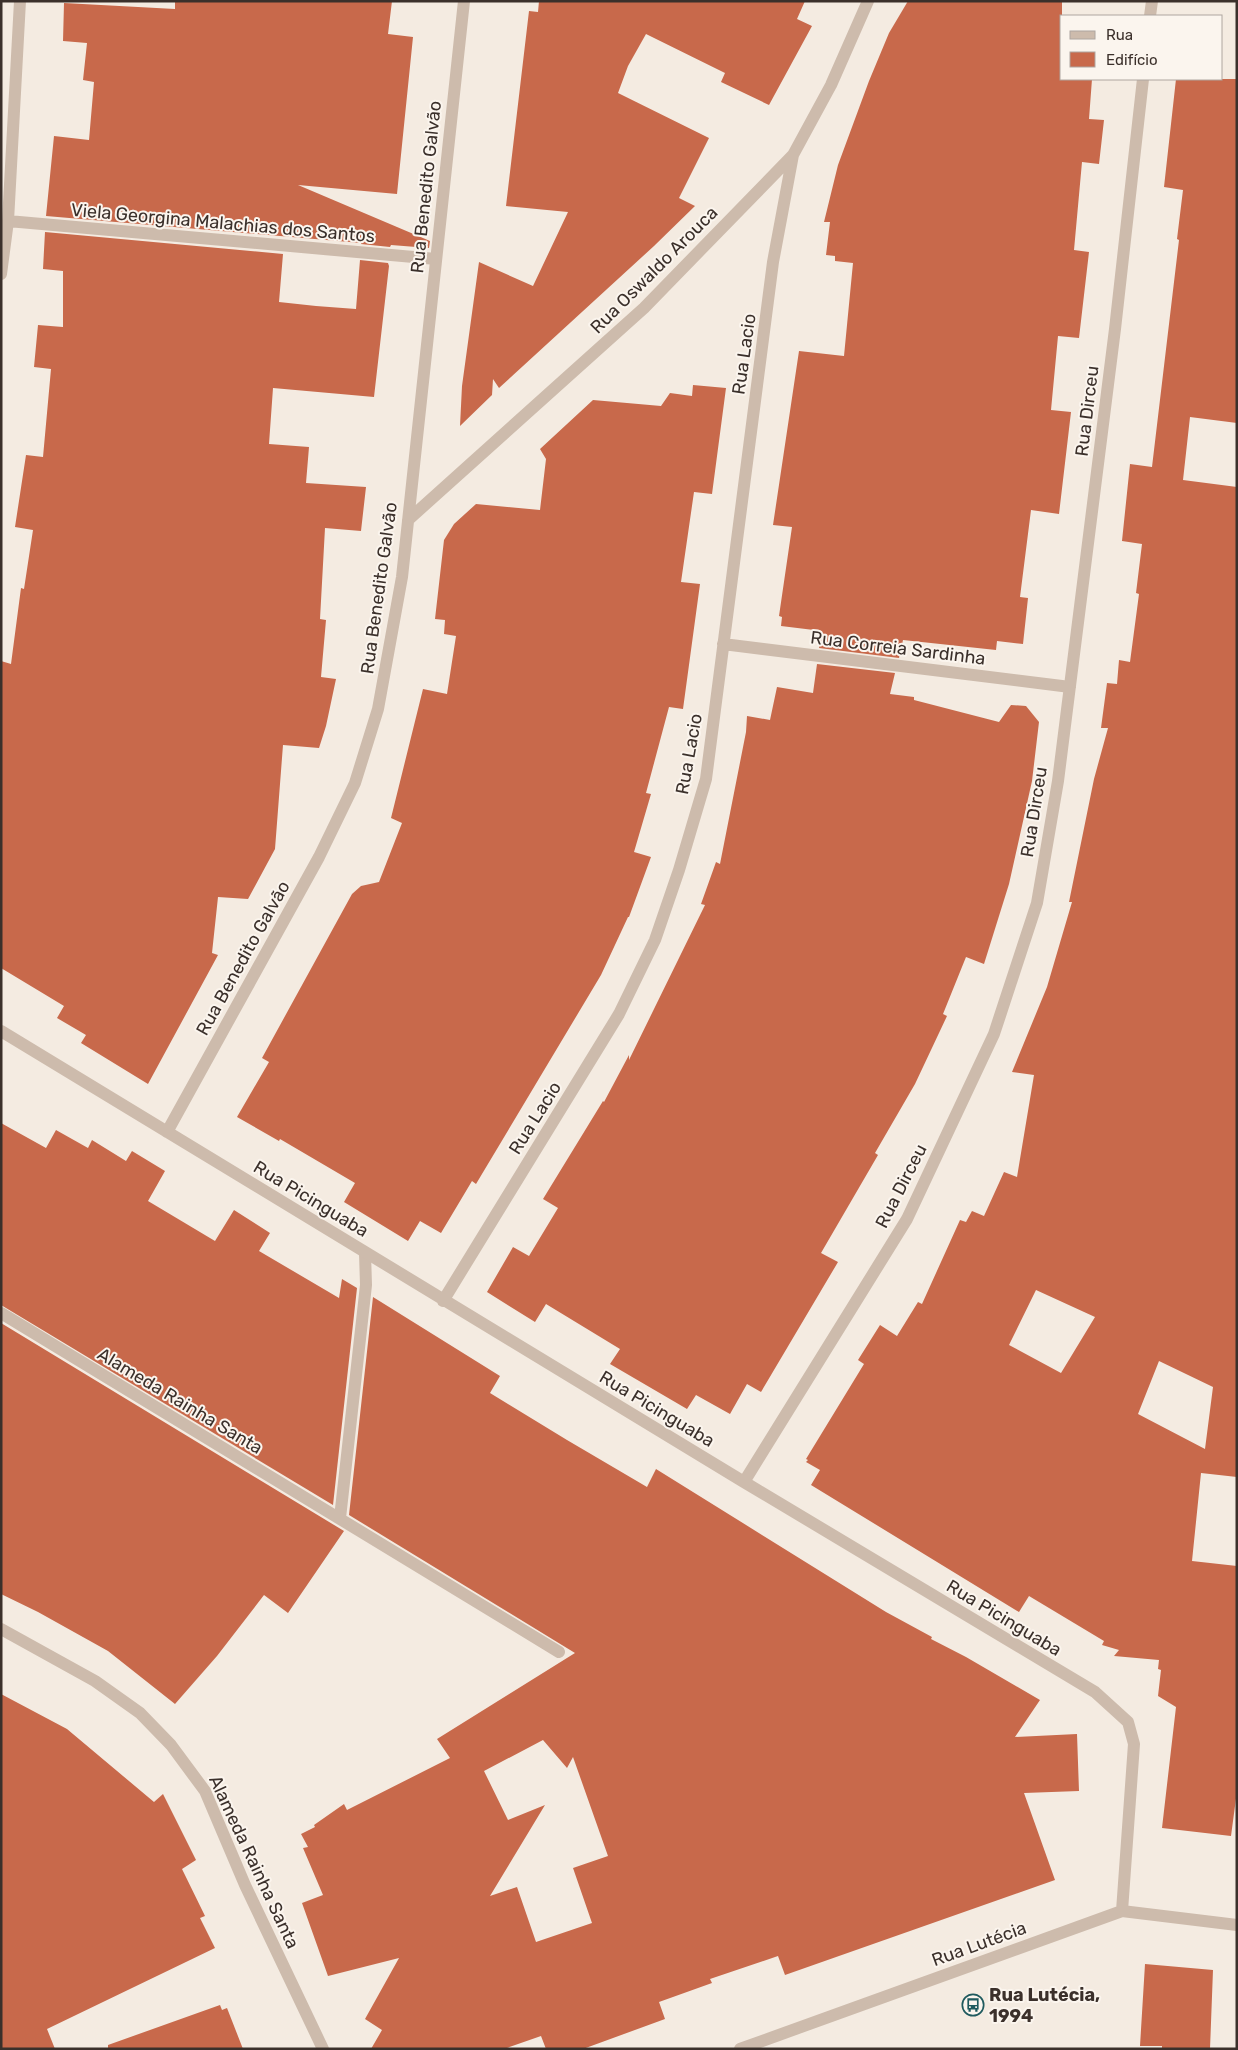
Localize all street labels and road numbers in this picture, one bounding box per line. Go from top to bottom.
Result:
street label: Rua Benedito Galvão [406,100,446,274]
street label: Viela Georgina Malachias dos Santos [70,199,376,247]
street label: Rua Oswaldo Arouca [586,202,722,338]
street label: Rua Lacio [727,312,761,396]
street label: Rua Dirceu [1071,364,1103,458]
street label: Rua Benedito Galvão [356,501,402,675]
street label: Rua Correia Sardinha [809,626,987,670]
street label: Rua Lacio [671,712,707,796]
street label: Rua Dirceu [1016,765,1052,859]
street label: Rua Benedito Galvão [191,877,295,1039]
street label: Rua Lacio [504,1078,566,1158]
street label: Rua Dirceu [870,1140,932,1232]
street label: Rua Picinguaba [250,1156,372,1242]
street label: Alameda Rainha Santa [93,1343,267,1459]
street label: Rua Picinguaba [596,1366,718,1452]
street label: Rua Picinguaba [943,1575,1065,1661]
street label: Alameda Rainha Santa [204,1772,304,1952]
street label: Rua Lutécia [929,1917,1029,1971]

